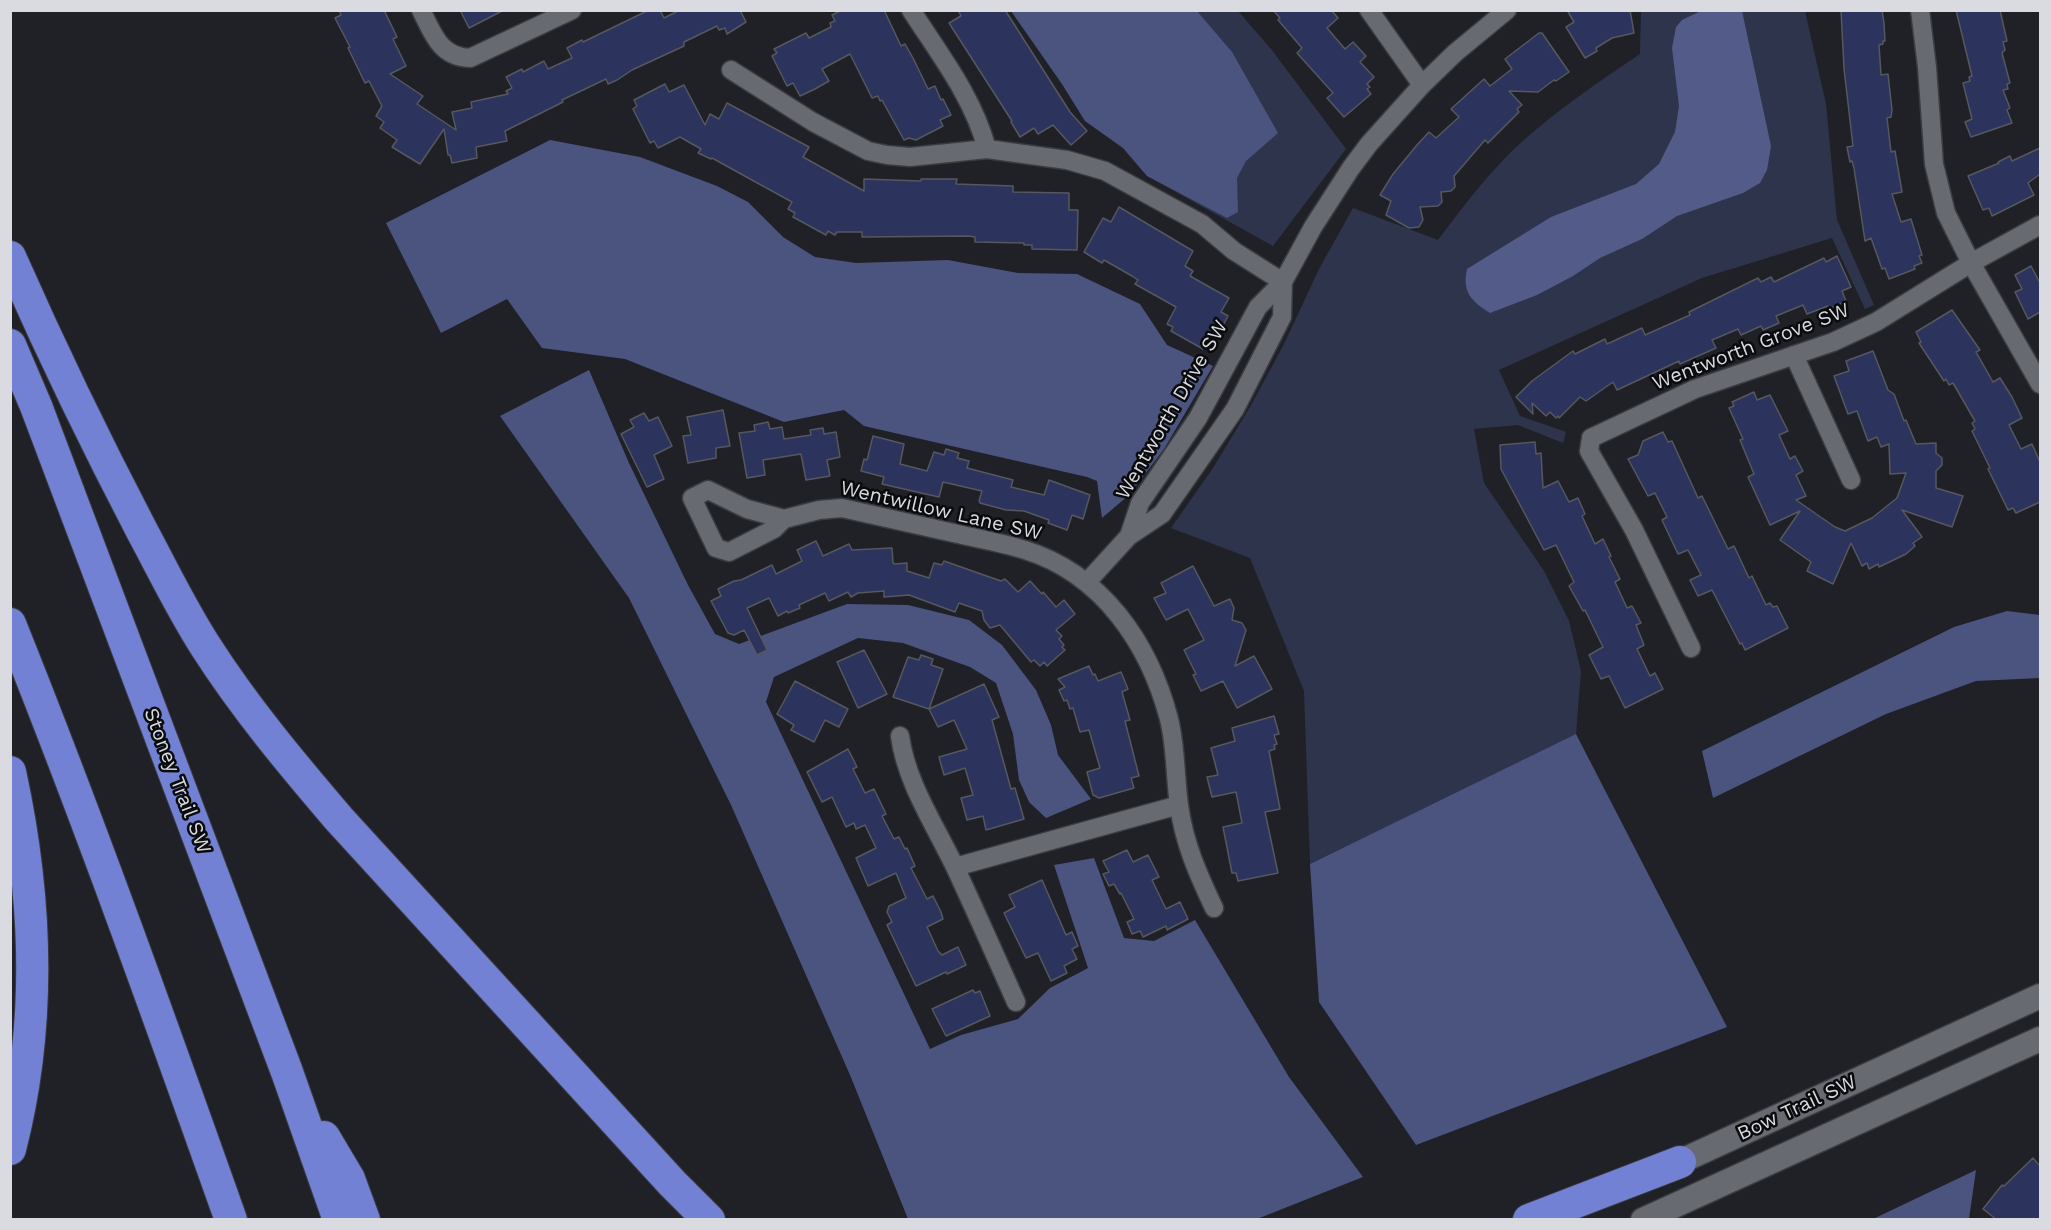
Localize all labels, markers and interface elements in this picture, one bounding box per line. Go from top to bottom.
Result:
street label: Wentworth Grove SW [1649,298,1853,396]
street label: Wentworth Drive SW [1111,316,1233,504]
street label: Wentwillow Lane SW [838,476,1044,546]
street label: Stoney Trail SW [138,705,216,857]
street label: Bow Trail SW [1734,1070,1860,1146]

